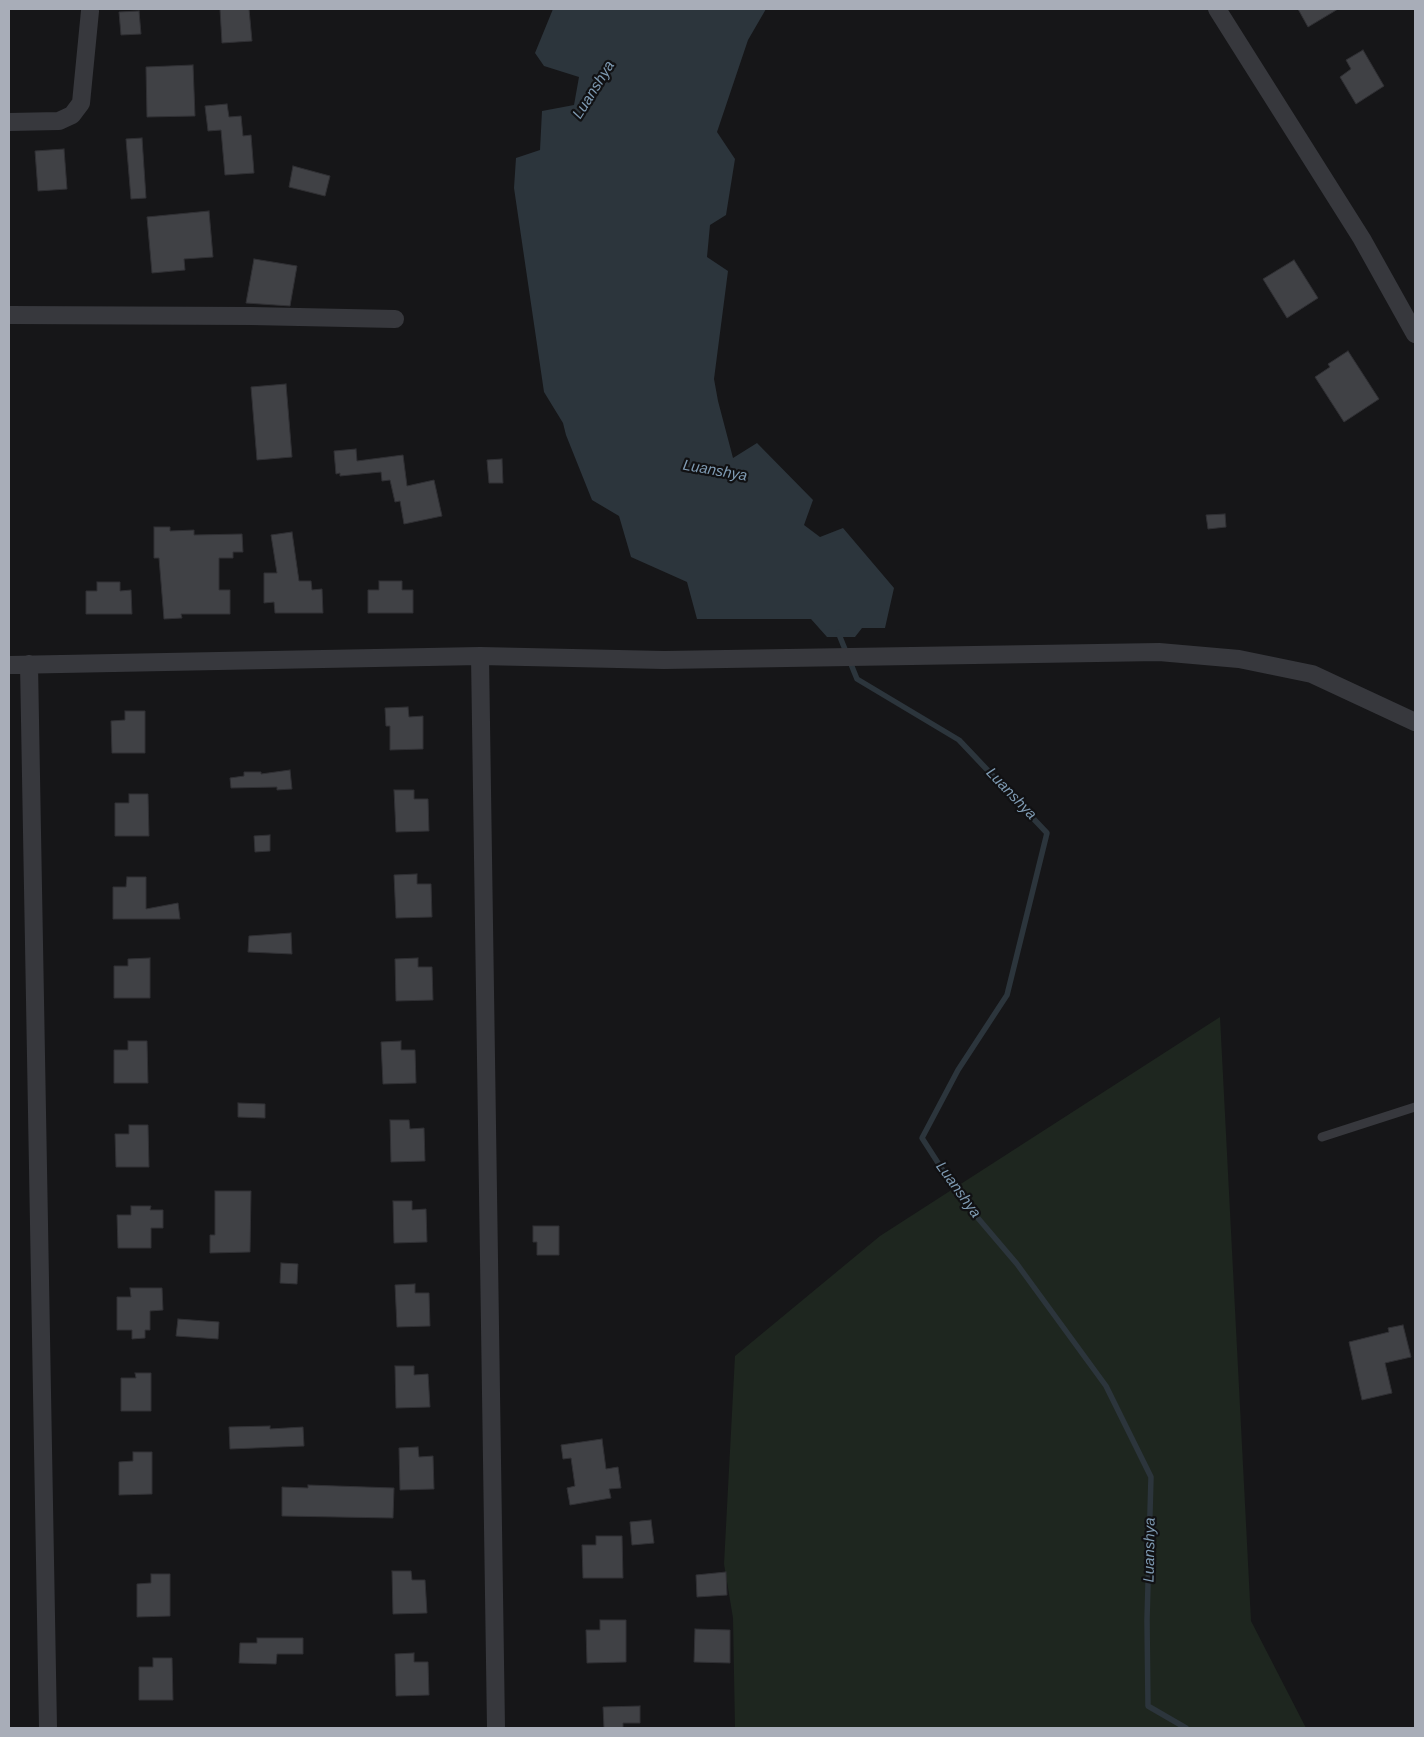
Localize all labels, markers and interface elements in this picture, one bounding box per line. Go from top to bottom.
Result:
water label: Luanshya [569,58,619,122]
water label: Luanshya [681,456,749,486]
water label: Luanshya [982,764,1040,824]
water label: Luanshya [932,1158,984,1222]
water label: Luanshya [1140,1517,1160,1583]

